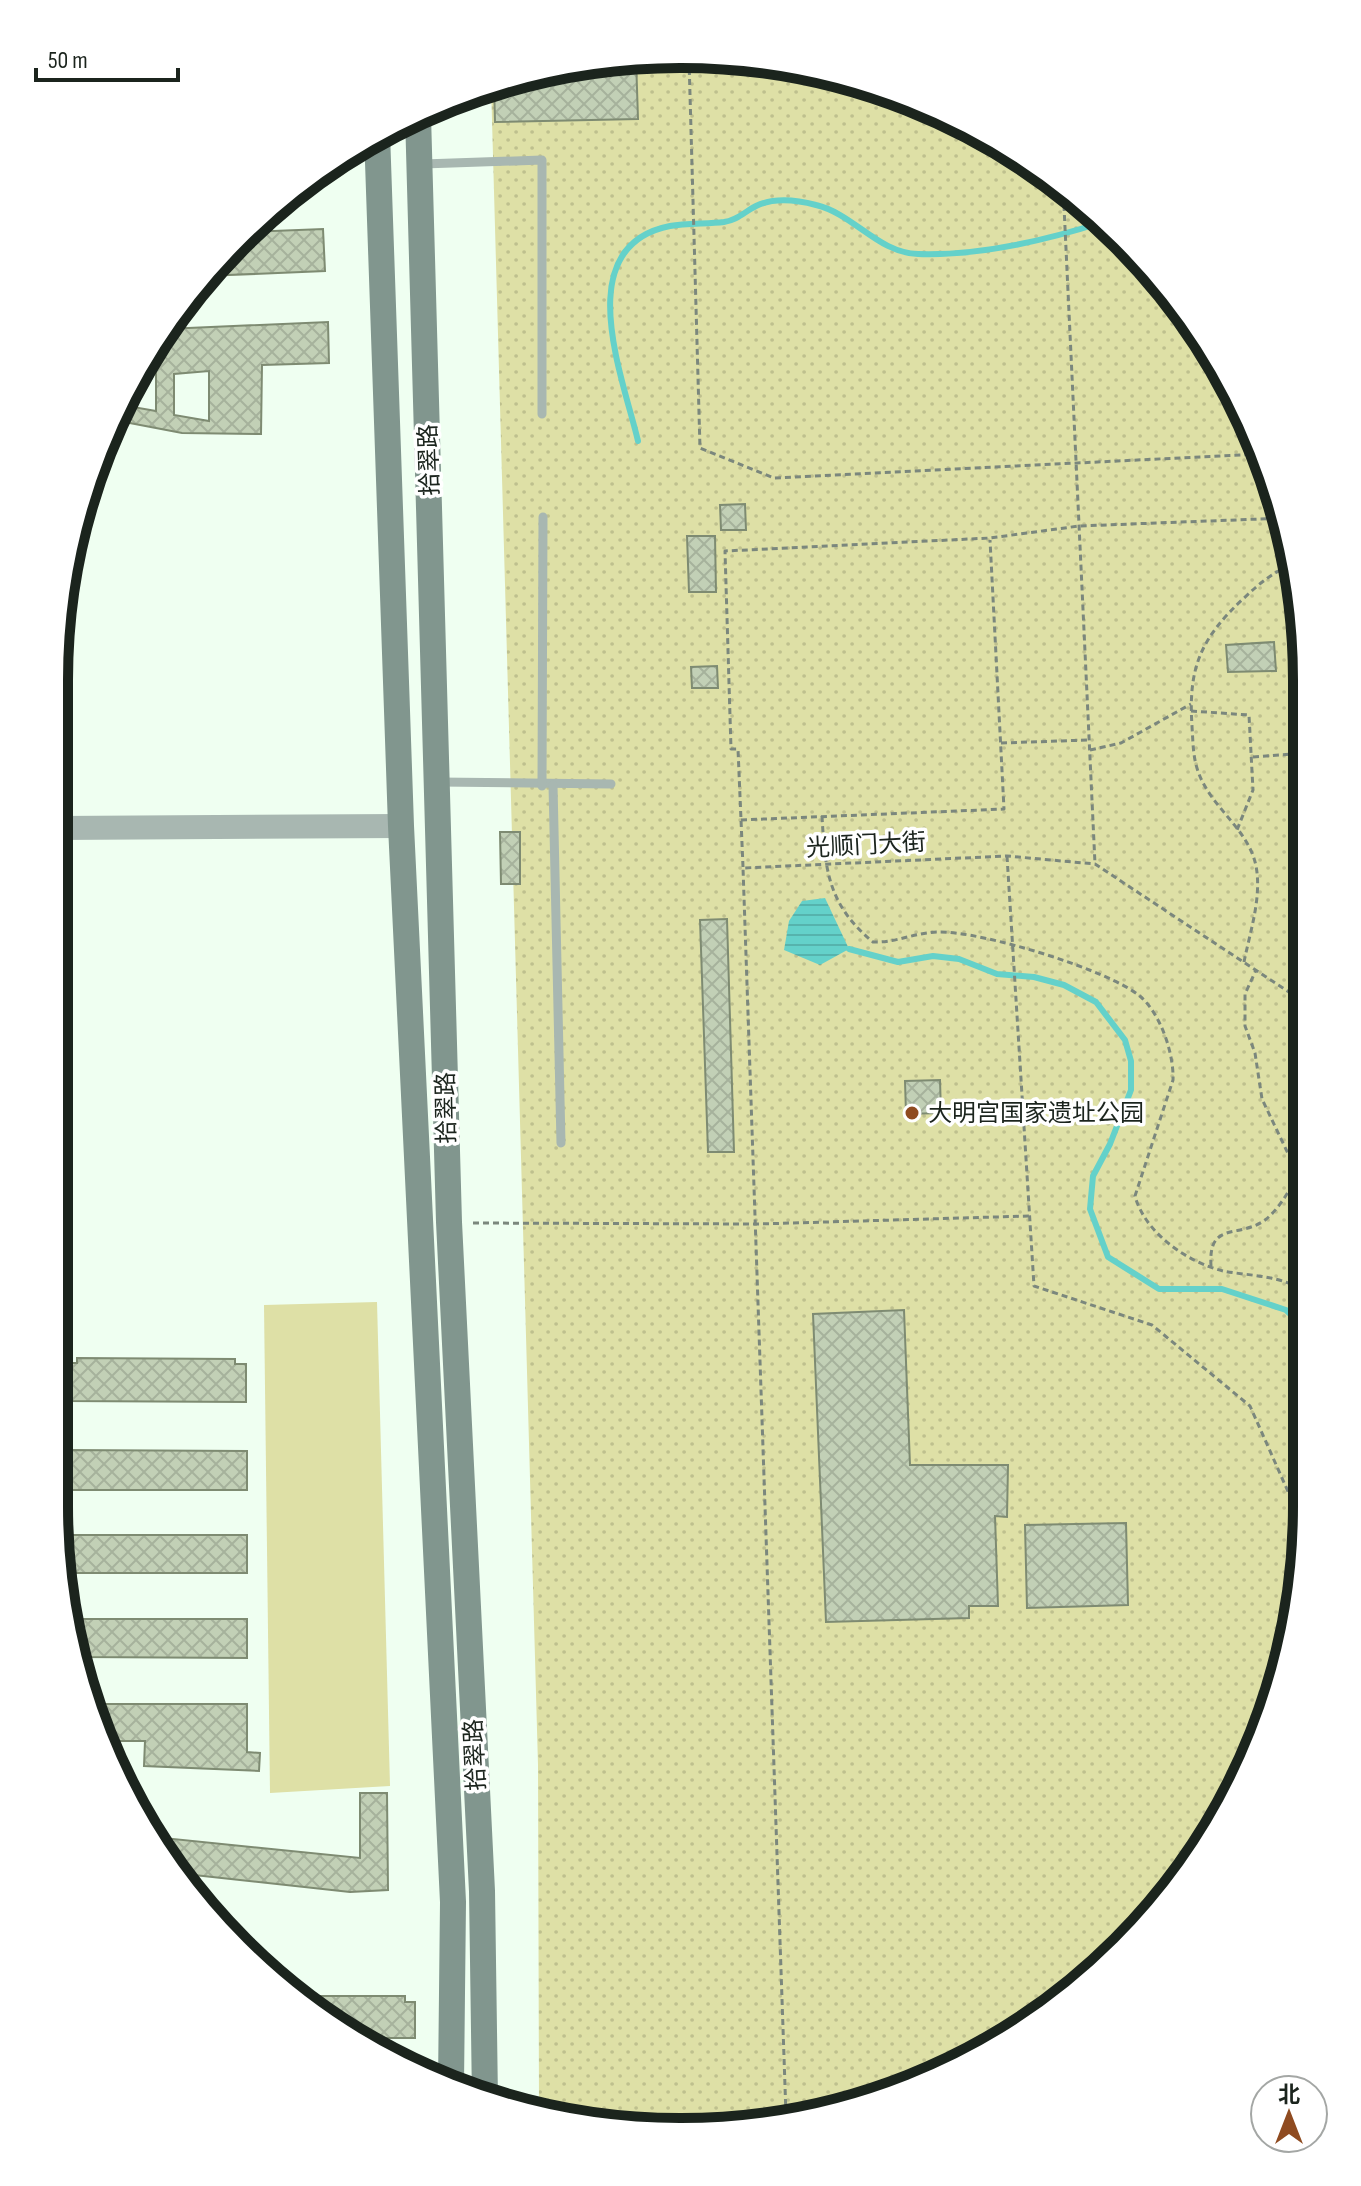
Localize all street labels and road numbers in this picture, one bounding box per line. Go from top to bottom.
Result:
street label: 拾翠路 [414,423,445,496]
street label: 光顺门大街 [805,828,927,863]
street label: 拾翠路 [431,1072,462,1144]
street label: 拾翠路 [459,1718,492,1792]

